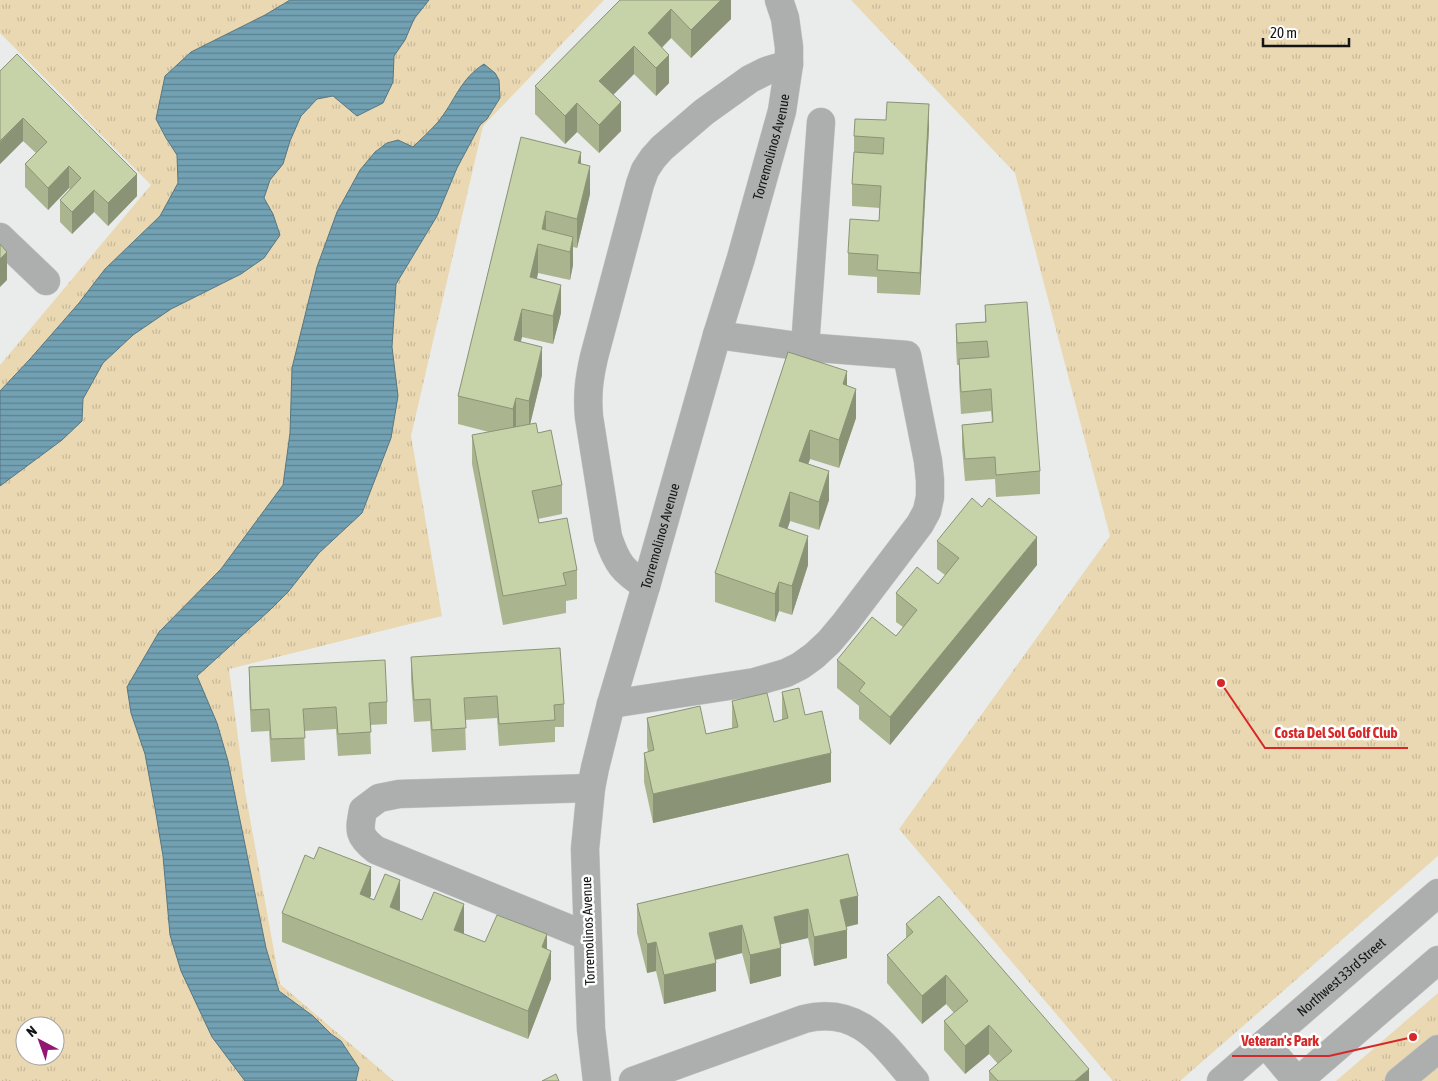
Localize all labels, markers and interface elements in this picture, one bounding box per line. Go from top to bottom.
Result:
scale bar [1263,15,1349,47]
text: 20 m [1270,24,1297,41]
street label: Torremolinos Avenue [750,93,792,202]
street label: Torremolinos Avenue [638,481,683,591]
callout: Costa Del Sol Golf Club [1265,718,1408,748]
text: Costa Del Sol Golf Club [1274,724,1398,741]
street label: Torremolinos Avenue [578,876,598,986]
street label: Northwest 33rd Street [1294,934,1389,1020]
north arrow [15,1016,65,1066]
text: N [23,1022,40,1040]
callout: Veteran's Park [1232,1026,1329,1056]
text: Veteran's Park [1240,1032,1319,1049]

